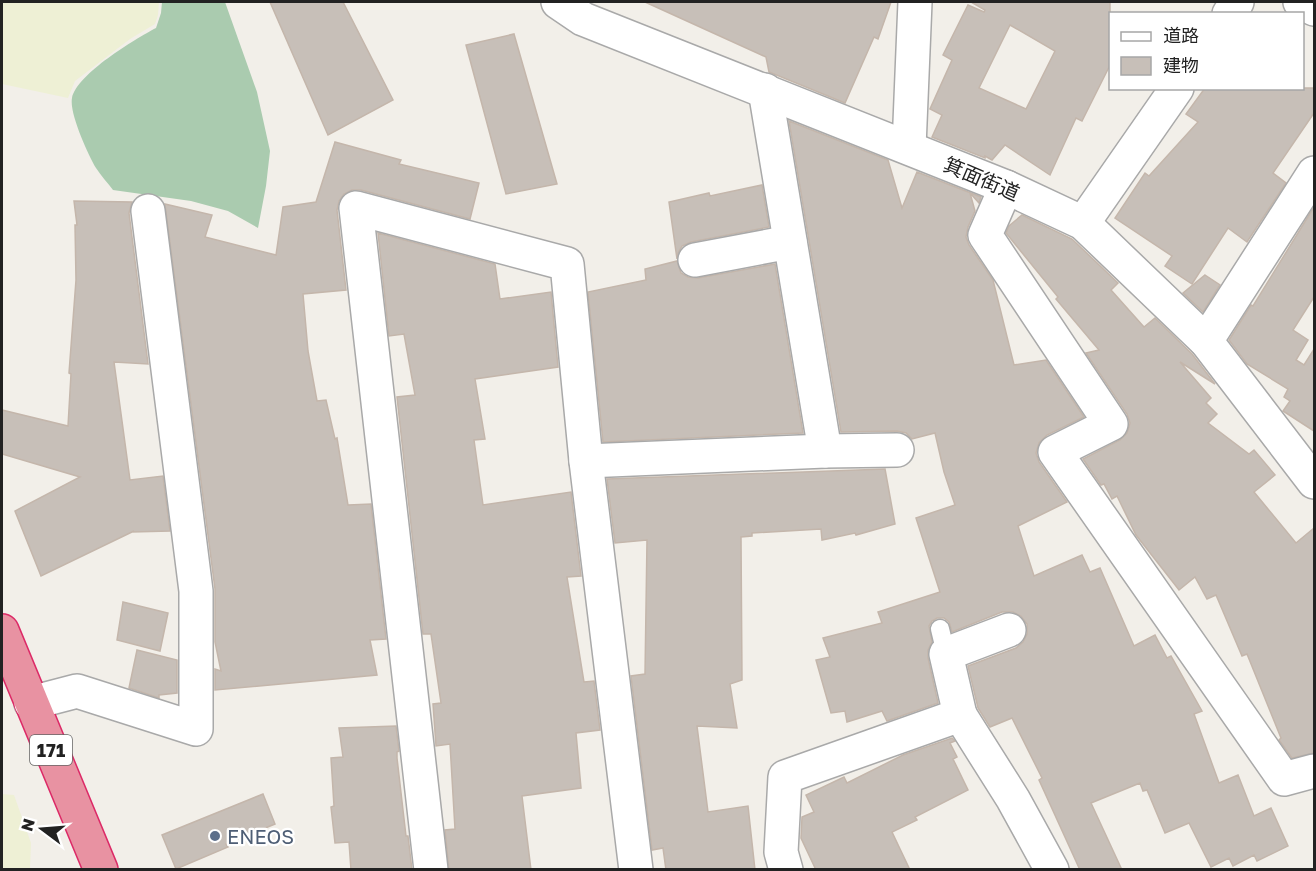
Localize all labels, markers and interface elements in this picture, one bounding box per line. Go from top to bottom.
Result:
legend [1109,12,1304,90]
text: 道路 [1163,24,1199,46]
text: 建物 [1163,54,1199,76]
street label: 箕面街道 [940,151,1024,205]
road number: 171 [30,735,72,765]
north arrow [12,799,72,859]
text: N [16,816,39,833]
place label: ENEOS [227,824,294,848]
marker: ENEOS [208,829,222,843]

